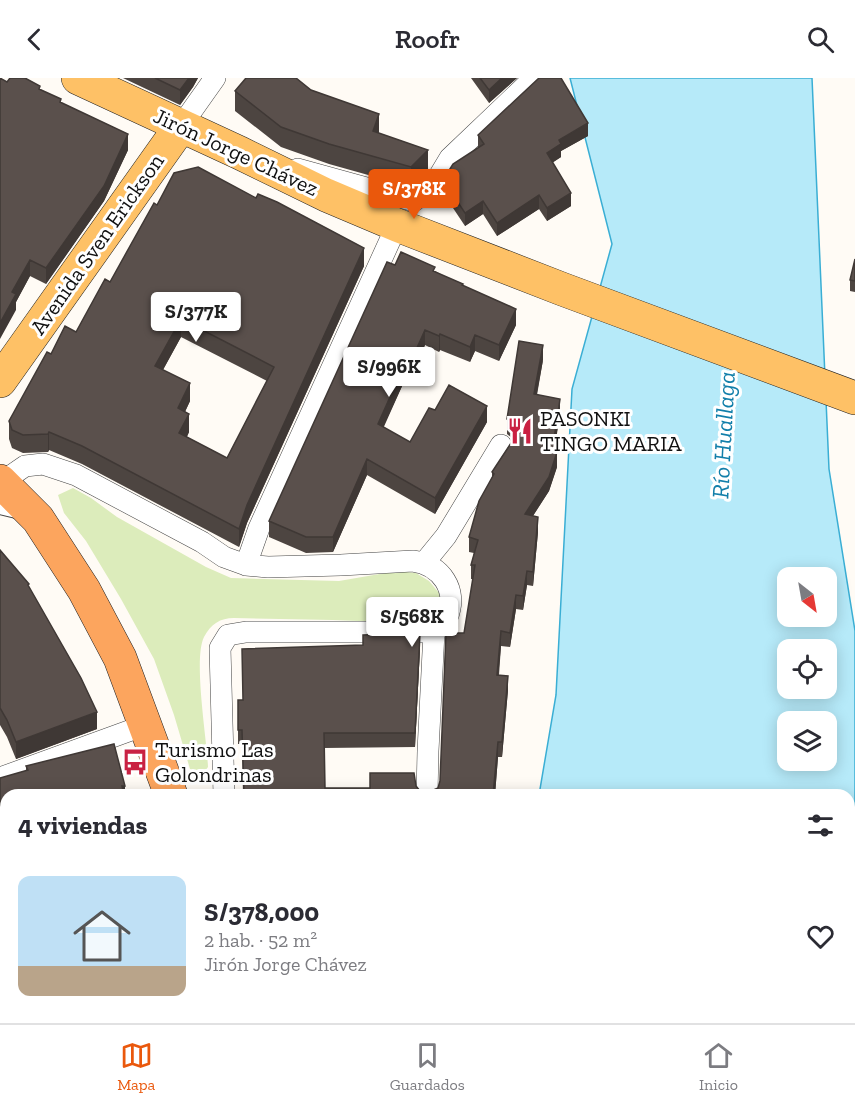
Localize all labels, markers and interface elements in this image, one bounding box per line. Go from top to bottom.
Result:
icon: back [18,23,51,56]
text: Roofr [395,23,460,55]
icon: search [804,23,837,56]
street label: Jirón Jorge Chávez [149,102,323,202]
street label: Avenida Sven Erickson [24,148,170,340]
pin: S/378K [365,169,463,220]
text: S/378K [382,176,446,200]
pin: S/377K [147,292,245,343]
text: S/377K [165,299,227,323]
pin: S/996K [340,347,438,398]
text: S/996K [357,354,421,378]
water label: Río Huallaga [705,371,741,499]
place label: PASONKI TINGO MARIA [540,405,682,457]
restaurant icon: PASONKI TINGO MARIA [505,416,535,446]
north arrow [777,567,837,627]
map controls [777,567,837,771]
pin: S/568K [363,597,461,648]
text: S/568K [380,604,444,628]
button: locate [777,639,837,699]
button: layers [777,711,837,771]
place label: Turismo Las Golondrinas [155,736,274,788]
bus stop icon: Turismo Las Golondrinas [120,747,150,777]
text: 4 viviendas [18,809,148,841]
icon: filters [804,809,837,842]
text: S/378,000 [204,896,319,928]
icon: home [66,900,138,972]
icon: heart [804,920,837,953]
text: 2 hab. · 52 m² [204,928,317,952]
text: Jirón Jorge Chávez [204,952,367,976]
tab: Mapa [117,1039,155,1094]
tab: Guardados [390,1039,465,1094]
tab: Inicio [699,1039,738,1094]

